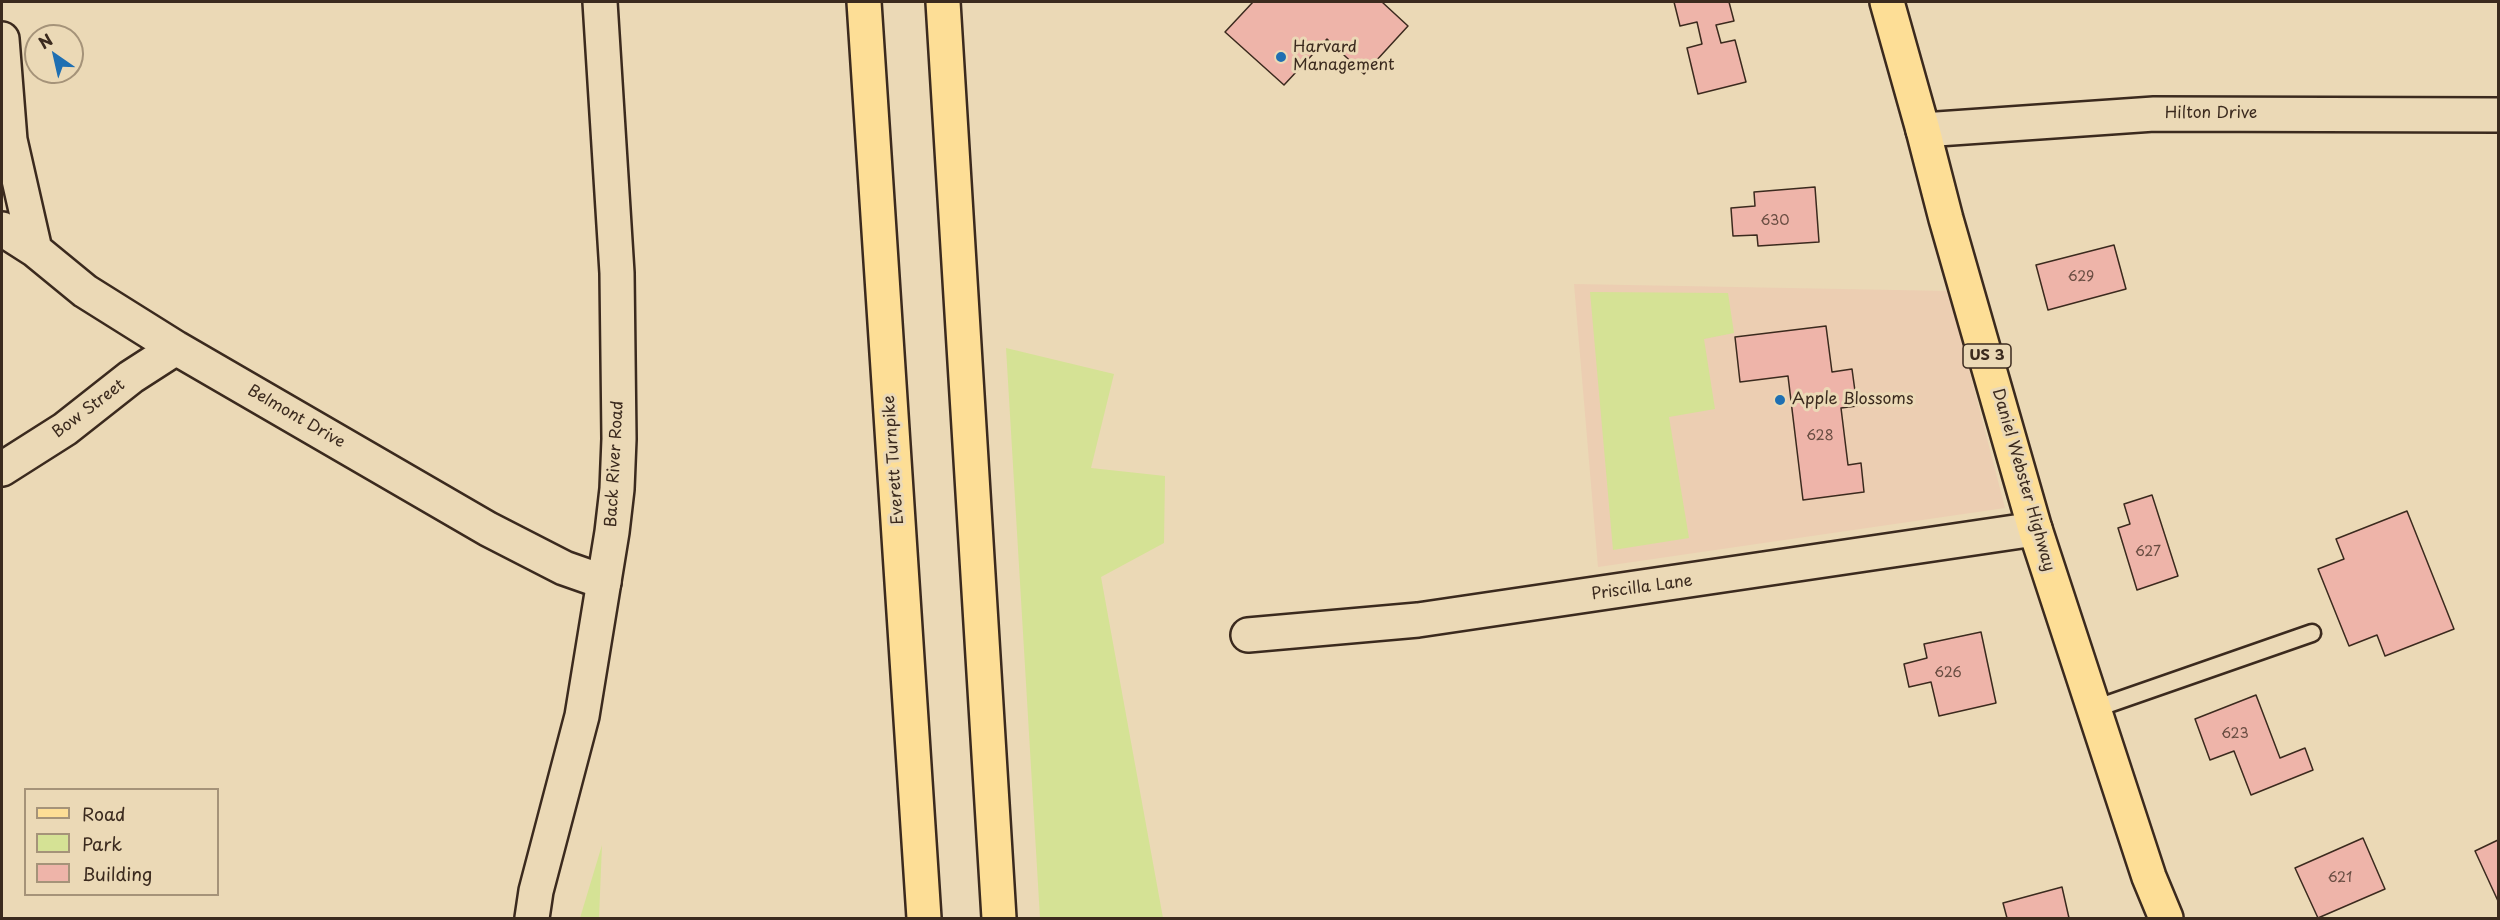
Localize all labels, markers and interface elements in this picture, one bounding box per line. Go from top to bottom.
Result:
north arrow [24,24,84,84]
text: N [33,27,57,54]
place label: Harvard Management [1293,38,1395,76]
marker: Harvard Management [1274,50,1288,64]
street label: Hilton Drive [2165,104,2257,124]
house number: 630 [1760,213,1790,229]
house number: 629 [2068,269,2094,285]
road number: US 3 [1963,344,2011,368]
street label: Bow Street [49,376,129,442]
street label: Belmont Drive [244,381,348,453]
street label: Daniel Webster Highway [1988,386,2058,574]
place label: Apple Blossoms [1792,390,1913,410]
marker: Apple Blossoms [1773,393,1787,407]
street label: Everett Turnpike [880,395,908,525]
street label: Back River Road [602,400,628,528]
house number: 628 [1806,428,1834,444]
house number: 627 [2135,544,2161,560]
street label: Priscilla Lane [1590,571,1694,605]
house number: 626 [1934,665,1962,681]
house number: 623 [2221,726,2249,742]
legend [24,788,219,896]
text: Road [82,800,126,827]
text: Park [82,830,122,857]
text: Building [82,860,152,887]
house number: 621 [2328,870,2352,886]

